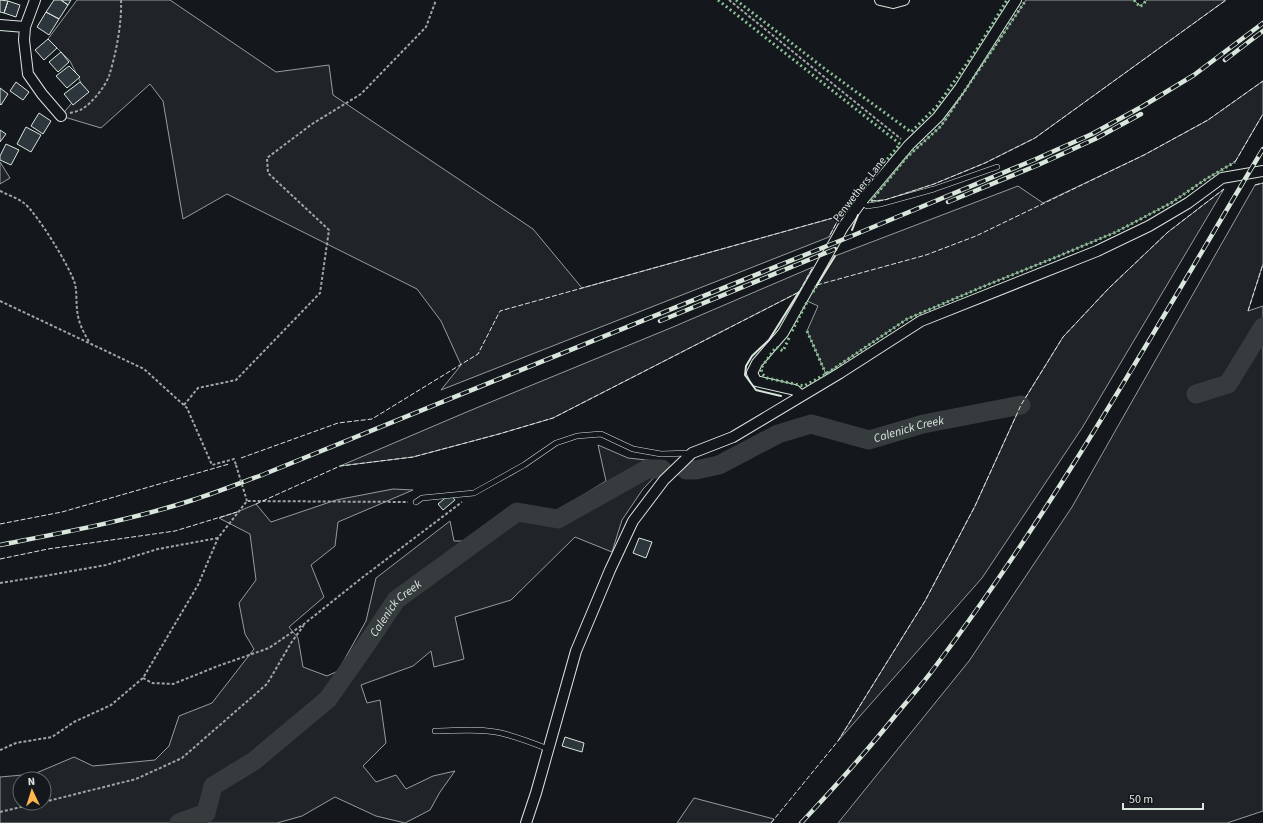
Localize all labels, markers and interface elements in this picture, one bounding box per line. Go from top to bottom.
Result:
street label: Penwethers Lane [829,153,890,225]
water label: Calenick Creek [872,412,946,447]
water label: Calenick Creek [366,576,426,640]
north arrow [12,771,52,811]
text: N [27,774,36,789]
scale bar [1123,785,1203,811]
text: 50 m [1129,791,1153,808]

